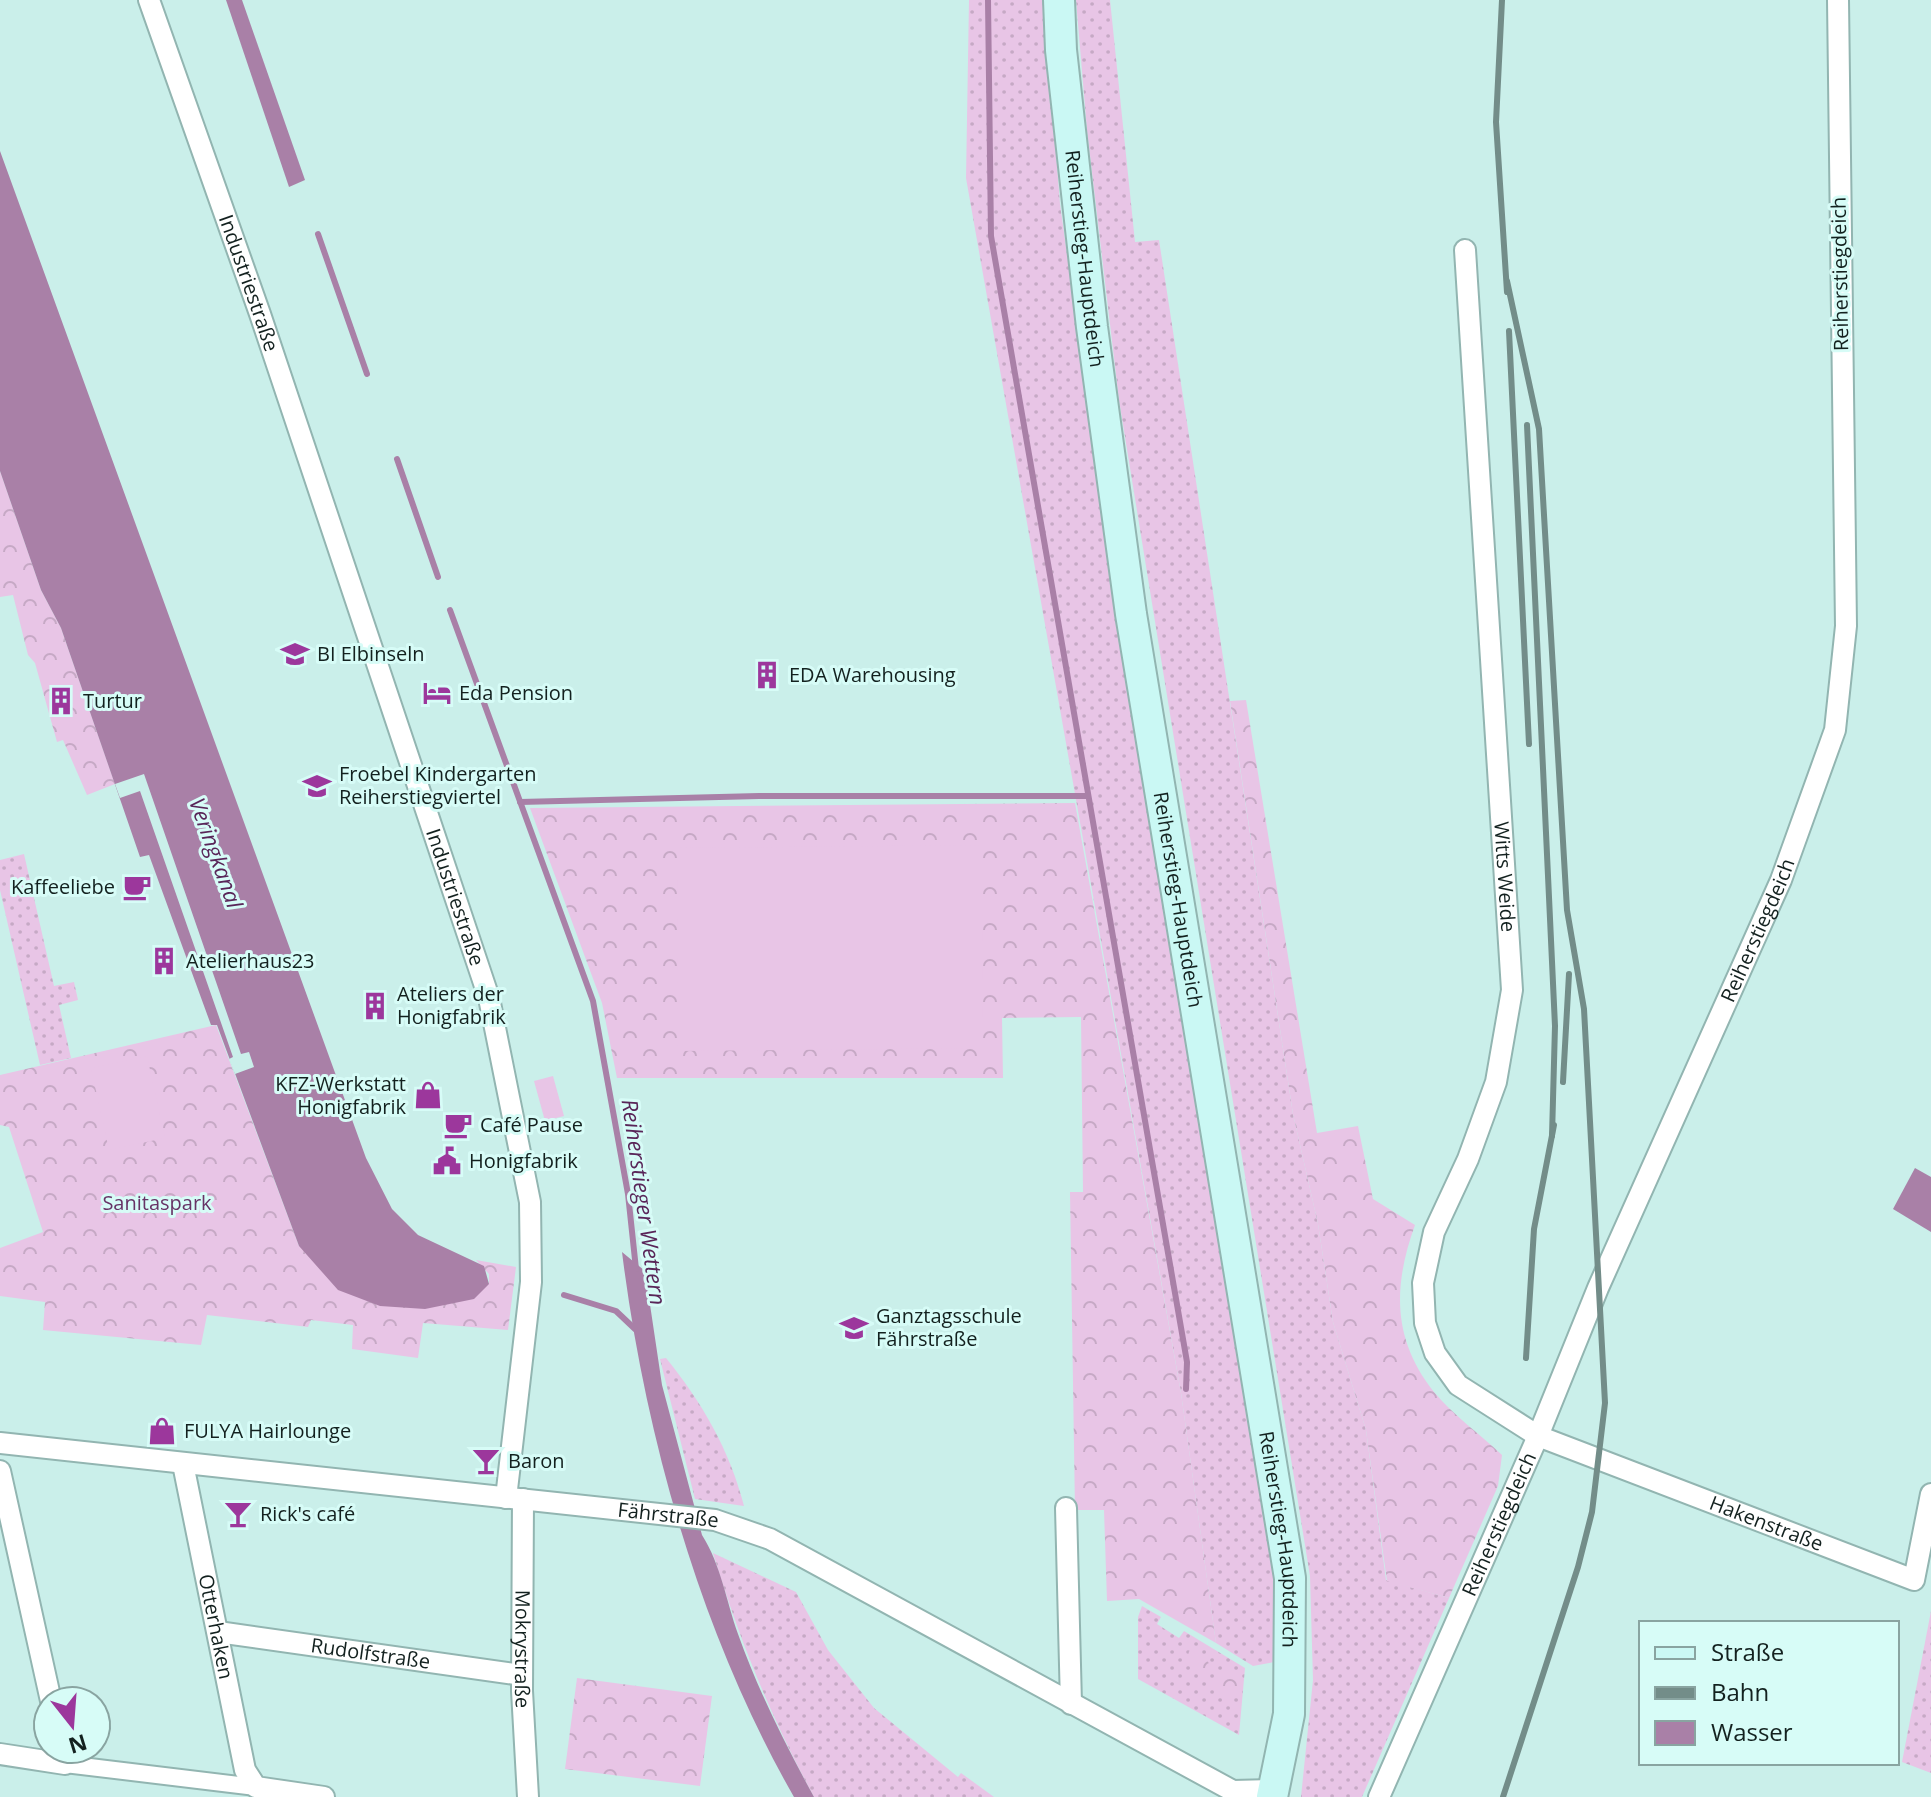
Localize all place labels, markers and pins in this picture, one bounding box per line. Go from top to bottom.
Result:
school or university icon: BI Elbinseln [280,639,310,669]
place label: BI Elbinseln [317,640,425,667]
building icon: EDA Warehousing [752,660,782,690]
place label: EDA Warehousing [789,661,956,688]
hotel icon: Eda Pension [422,678,452,708]
place label: Eda Pension [459,679,573,706]
building icon: Turtur [46,686,76,716]
place label: Turtur [83,687,142,714]
place label: Froebel Kindergarten Reiherstiegviertel [339,760,536,810]
school or university icon: Froebel Kindergarten Reiherstiegviertel [302,771,332,801]
cafe icon: Kaffeeliebe [122,872,152,902]
place label: Kaffeeliebe [11,873,115,900]
building icon: Atelierhaus23 [149,946,179,976]
place label: Atelierhaus23 [186,947,315,974]
place label: Ateliers der Honigfabrik [397,980,506,1030]
building icon: Ateliers der Honigfabrik [360,991,390,1021]
place label: KFZ-Werkstatt Honigfabrik [275,1070,406,1120]
shop icon: KFZ-Werkstatt Honigfabrik [413,1080,443,1110]
cafe icon: Café Pause [443,1110,473,1140]
place label: Café Pause [480,1111,583,1138]
public building icon: Honigfabrik [432,1146,462,1176]
place label: Honigfabrik [469,1147,578,1174]
place label: Ganztagsschule Fährstraße [876,1302,1022,1352]
school or university icon: Ganztagsschule Fährstraße [839,1313,869,1343]
shop icon: FULYA Hairlounge [147,1416,177,1446]
place label: FULYA Hairlounge [184,1417,351,1444]
bar icon: Baron [471,1446,501,1476]
place label: Baron [508,1447,565,1474]
bar icon: Rick's café [223,1499,253,1529]
place label: Rick's café [260,1500,355,1527]

